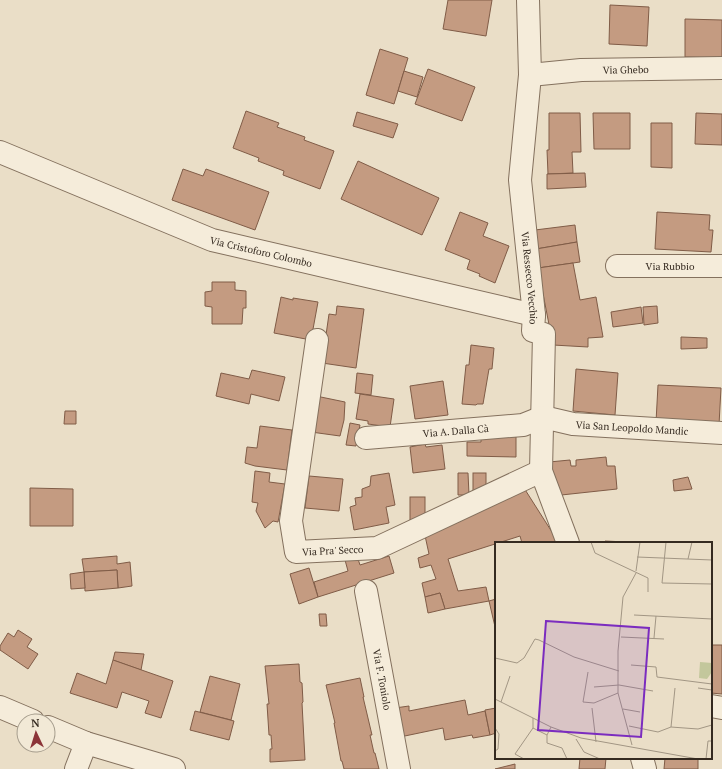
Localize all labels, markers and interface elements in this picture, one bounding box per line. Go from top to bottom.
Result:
street label: Via Ghebo [603,63,649,77]
street label: Via Ressecco Vecchio [518,231,540,325]
street label: Via Cristoforo Colombo [209,234,314,270]
street label: Via Rubbio [646,260,695,273]
street label: Via San Leopoldo Mandic [575,418,689,438]
street label: Via A. Dalla Cà [422,422,489,440]
inset map [495,542,712,759]
street label: Via Pra' Secco [302,543,364,559]
street label: Via F. Toniolo [370,648,394,712]
north arrow [16,713,56,753]
text: N [31,716,41,730]

